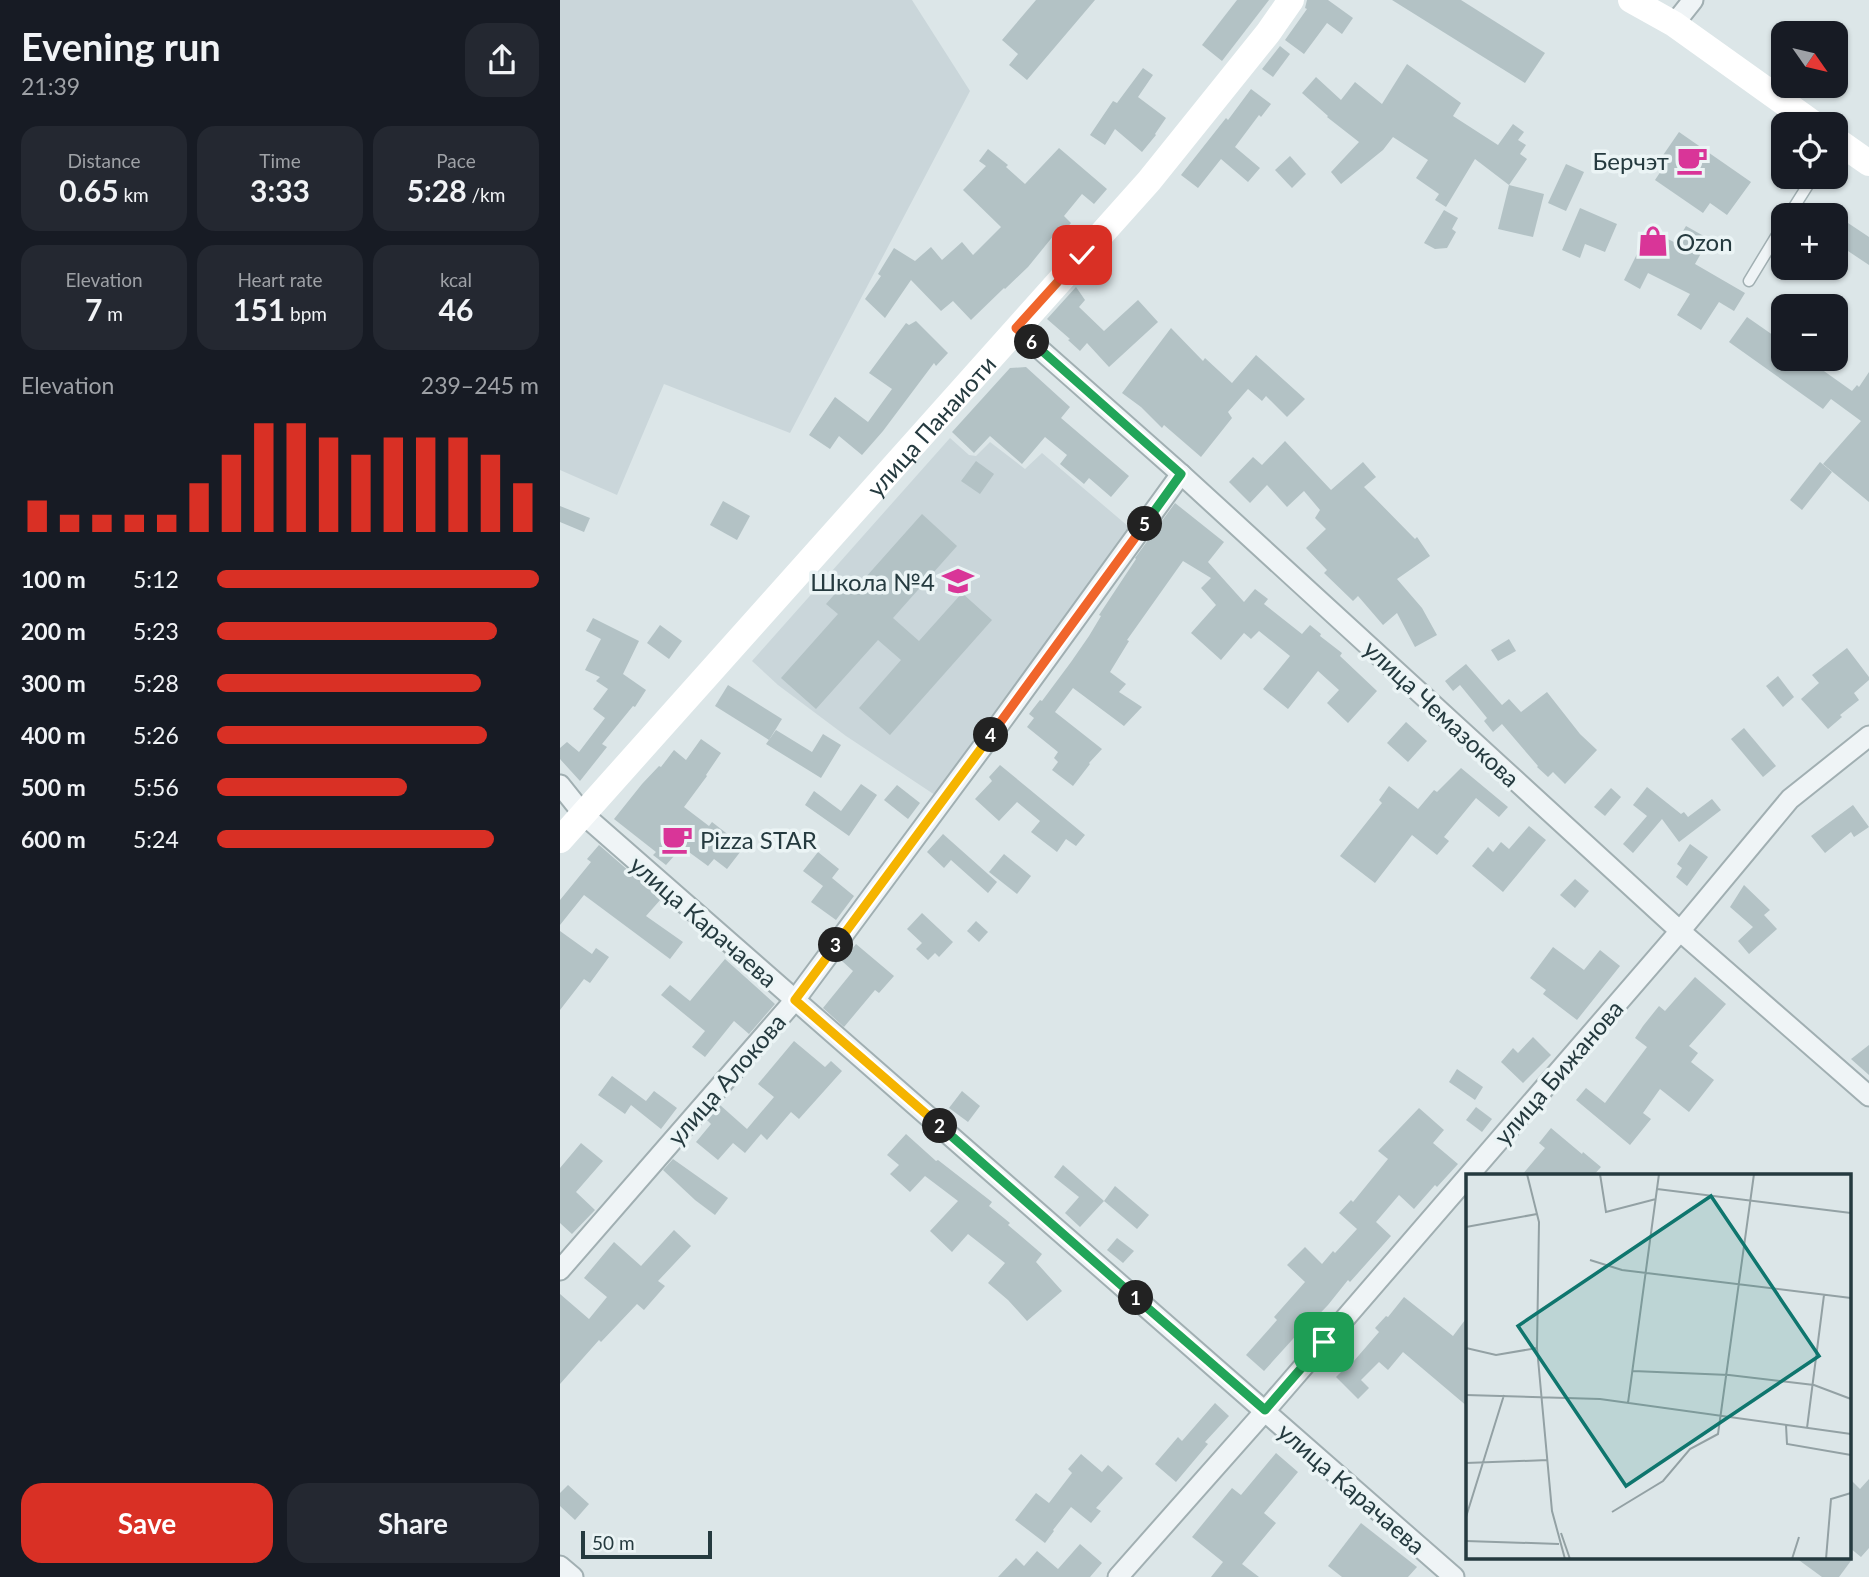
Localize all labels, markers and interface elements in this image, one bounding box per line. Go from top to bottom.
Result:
north arrow [1771,21,1848,98]
map controls [1771,21,1848,371]
text: Evening run [21,23,221,69]
button: share [465,23,539,97]
text: 21:39 [21,72,80,100]
button: locate [1771,112,1848,189]
cafe icon: Берчэт [1675,143,1709,177]
place label: Берчэт [1592,146,1669,175]
text: Distance [68,149,140,172]
text: Time [259,149,301,172]
text: Pace [436,149,476,172]
text: 0.65 [59,172,119,208]
text: 3:33 [250,172,310,208]
text: 5:28 [407,172,467,208]
text: km [119,183,149,206]
text: /km [467,183,505,206]
button: + [1771,203,1848,280]
shop icon: Ozon [1636,224,1670,258]
pin [1052,225,1112,285]
place label: Ozon [1676,227,1733,256]
icon: check [1063,236,1101,274]
text: Elevation [65,268,143,291]
text: Heart rate [237,268,323,291]
text: kcal [440,268,472,291]
text: 7 [85,291,102,327]
text: 151 [233,291,285,327]
text: 46 [439,291,473,327]
button: − [1771,294,1848,371]
text: m [102,302,123,325]
text: bpm [285,302,327,325]
pin: 6 [1014,324,1050,360]
text: 6 [1026,330,1037,353]
street label: улица Панаиоти [860,349,1001,502]
text: Elevation [21,371,114,399]
text: 239–245 m [421,371,539,399]
pin: 5 [1128,506,1162,542]
text: 5 [1139,512,1150,535]
school or university icon: Школа №4 [941,564,975,598]
text: 100 m [21,565,86,593]
text: 5:12 [133,565,179,593]
place label: Школа №4 [810,567,935,596]
text: 200 m [21,617,86,645]
text: 5:23 [133,617,179,645]
street label: улица Чемазокова [1358,633,1526,793]
text: 300 m [21,669,86,697]
text: 5:28 [133,669,179,697]
pin: 4 [974,718,1008,752]
text: 400 m [21,721,86,749]
text: 5:26 [133,721,179,749]
text: 4 [985,723,996,746]
text: 500 m [21,773,86,801]
text: 5:56 [133,773,179,801]
cafe icon: Pizza STAR [660,822,694,856]
text: 600 m [21,825,86,853]
text: 5:24 [133,825,179,853]
place label: Pizza STAR [700,825,817,854]
street label: улица Карачаева [624,849,784,993]
pin: 3 [818,928,854,962]
text: 3 [830,933,841,956]
street label: улица Бижанова [1487,994,1629,1150]
street label: улица Алокова [661,1007,791,1151]
pin: 2 [922,1108,958,1144]
text: 2 [934,1114,945,1137]
inset map [1466,1174,1852,1560]
pin: 1 [1118,1280,1154,1316]
text: 1 [1130,1286,1141,1309]
pin [1294,1312,1354,1372]
icon: arrive [1305,1323,1343,1361]
street label: улица Карачаева [1272,1416,1432,1560]
button: Save [21,1483,273,1563]
button: Share [287,1483,539,1563]
scale bar [581,1528,712,1560]
text: 50 m [592,1531,635,1554]

